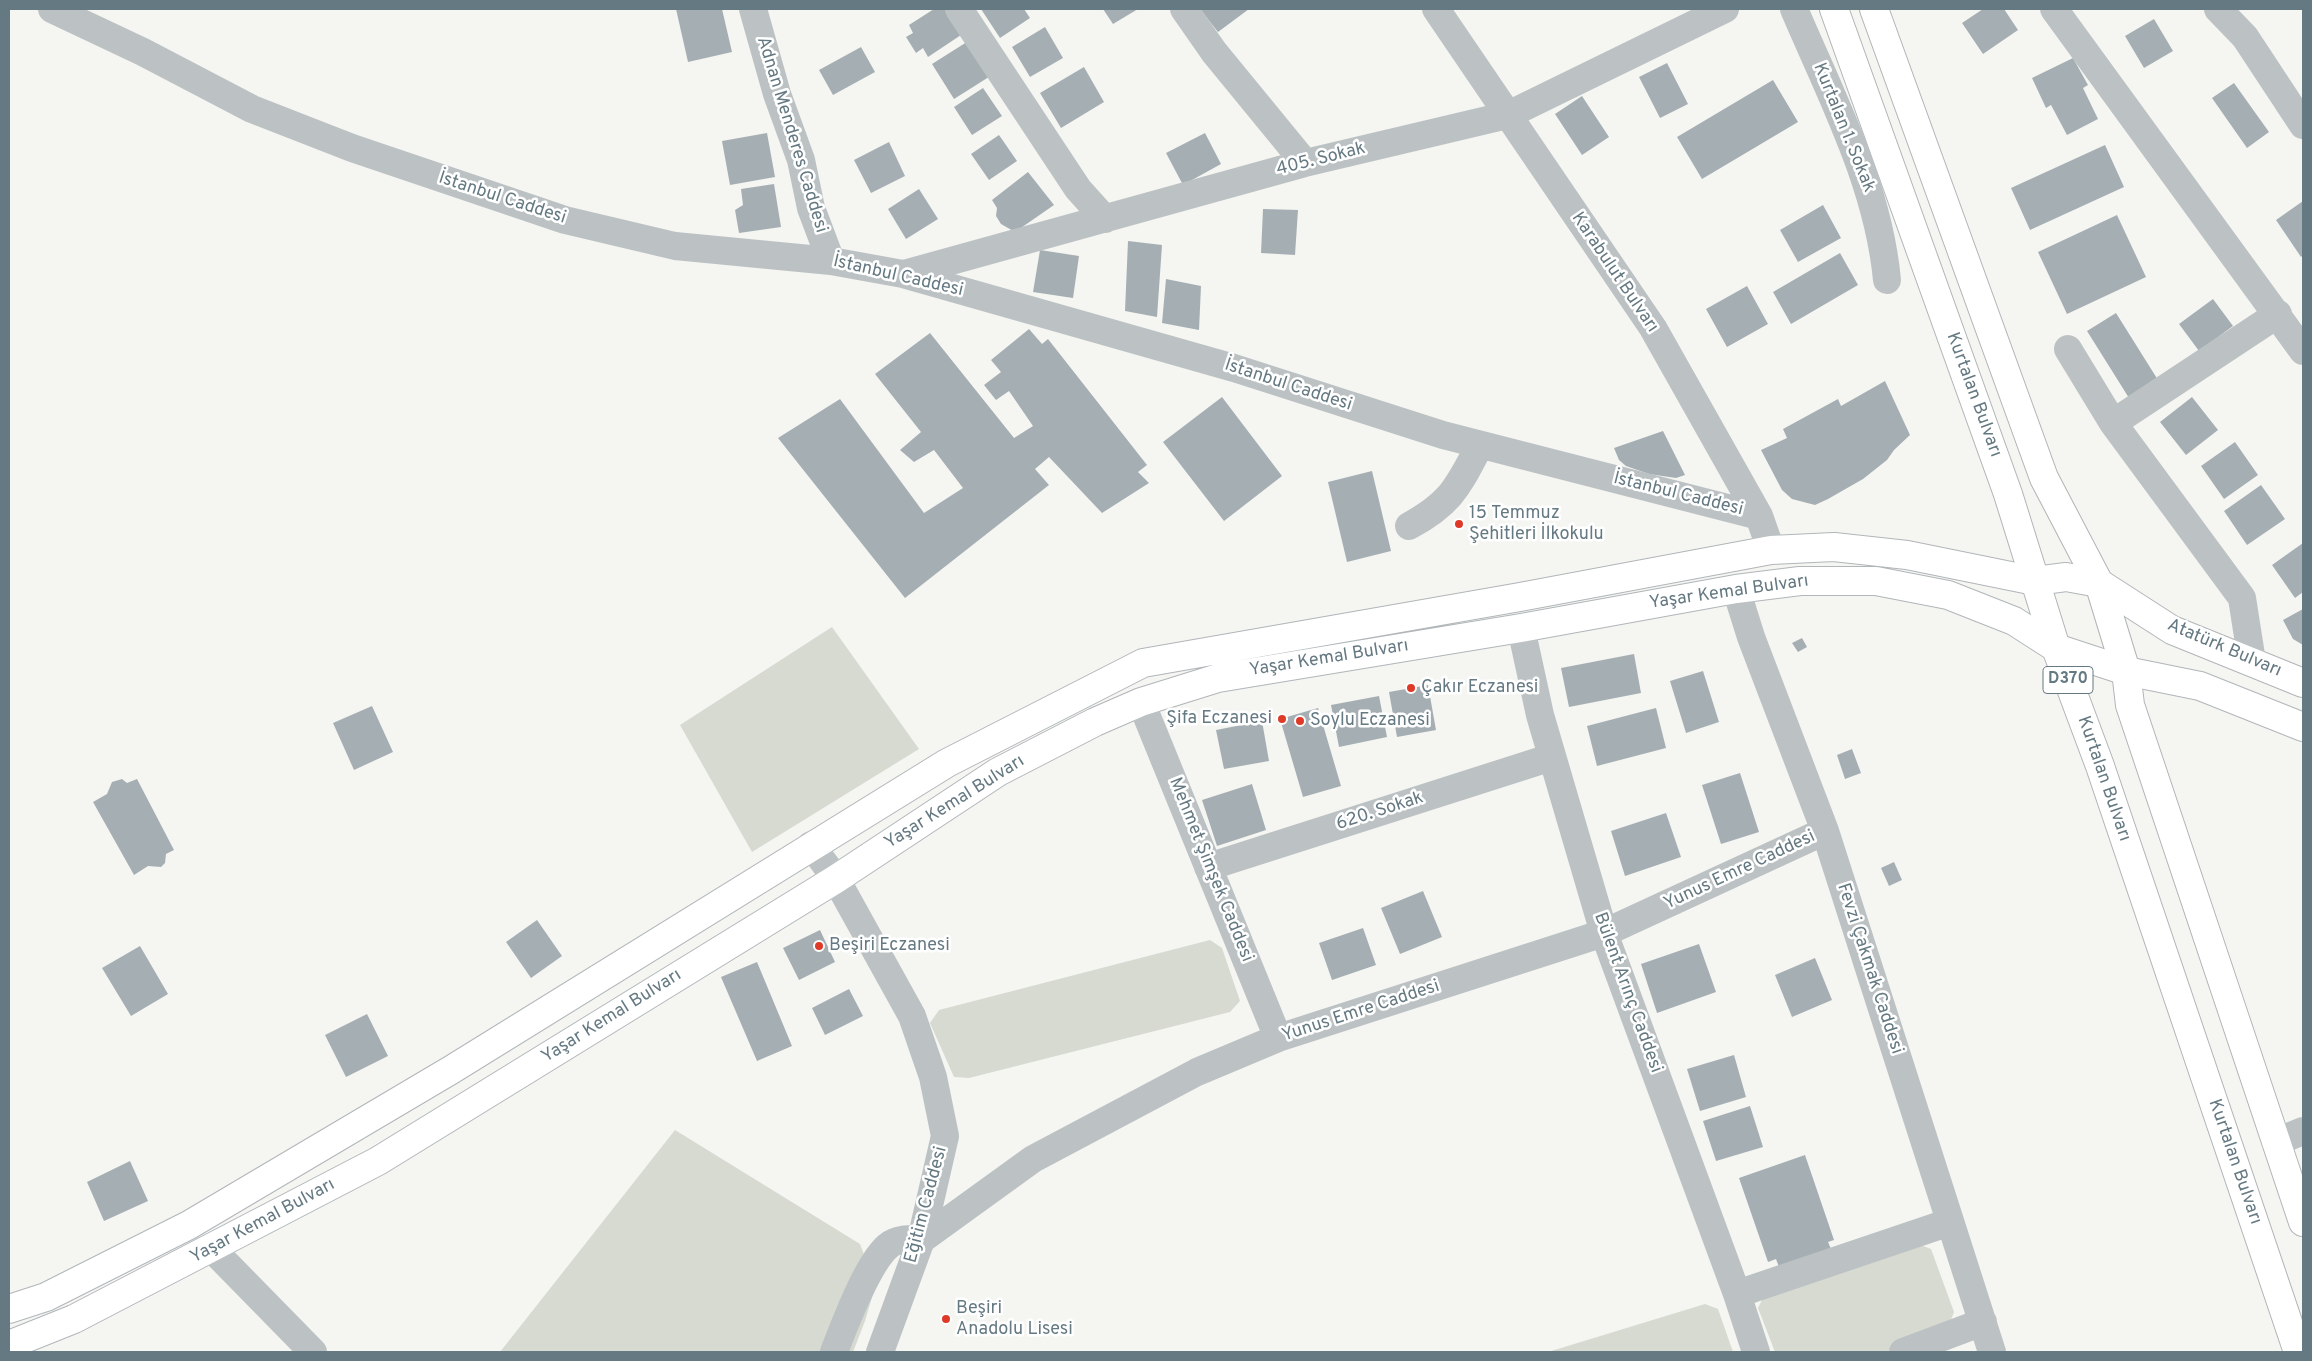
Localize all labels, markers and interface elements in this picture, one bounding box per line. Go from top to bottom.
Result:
street label: Adnan Menderes Caddesi [751,34,831,236]
street label: Kurtalan 1. Sokak [1807,60,1879,196]
street label: 405. Sokak [1274,139,1368,181]
street label: İstanbul Caddesi [436,168,568,230]
street label: Karabulut Bulvarı [1566,209,1662,337]
street label: İstanbul Caddesi [831,252,965,302]
street label: Kurtalan Bulvarı [1940,330,2006,460]
street label: İstanbul Caddesi [1222,355,1354,417]
street label: İstanbul Caddesi [1611,468,1745,522]
place label: 15 Temmuz Şehitleri İlkokulu [1469,503,1604,546]
marker: 15 Temmuz Şehitleri İlkokulu [1453,518,1465,530]
street label: Yaşar Kemal Bulvarı [1648,571,1810,615]
street label: Atatürk Bulvarı [2164,615,2284,683]
street label: Yaşar Kemal Bulvarı [1248,636,1410,682]
road number: D370 [2043,666,2093,694]
place label: Çakır Eczanesi [1421,677,1538,699]
marker: Çakır Eczanesi [1405,682,1417,694]
place label: Şifa Eczanesi [1166,708,1272,730]
place label: Soylu Eczanesi [1310,710,1430,732]
marker: Şifa Eczanesi [1276,713,1288,725]
street label: Kurtalan Bulvarı [2071,714,2135,844]
marker: Soylu Eczanesi [1294,715,1306,727]
street label: Yaşar Kemal Bulvarı [881,751,1029,855]
street label: Mehmet Şimşek Caddesi [1163,775,1257,965]
street label: 620. Sokak [1334,788,1426,836]
street label: Yunus Emre Caddesi [1661,826,1819,916]
street label: Fevzi Çakmak Caddesi [1831,881,1907,1057]
street label: Bülent Arınç Caddesi [1588,910,1666,1076]
place label: Beşiri Eczanesi [829,935,950,957]
marker: Beşiri Eczanesi [813,940,825,952]
street label: Yaşar Kemal Bulvarı [538,965,686,1069]
street label: Yunus Emre Caddesi [1280,976,1442,1048]
street label: Kurtalan Bulvarı [2202,1097,2266,1227]
street label: Eğitim Caddesi [901,1144,953,1266]
street label: Yaşar Kemal Bulvarı [187,1175,339,1269]
place label: Beşiri Anadolu Lisesi [956,1298,1073,1340]
marker: Beşiri Anadolu Lisesi [940,1313,952,1325]

